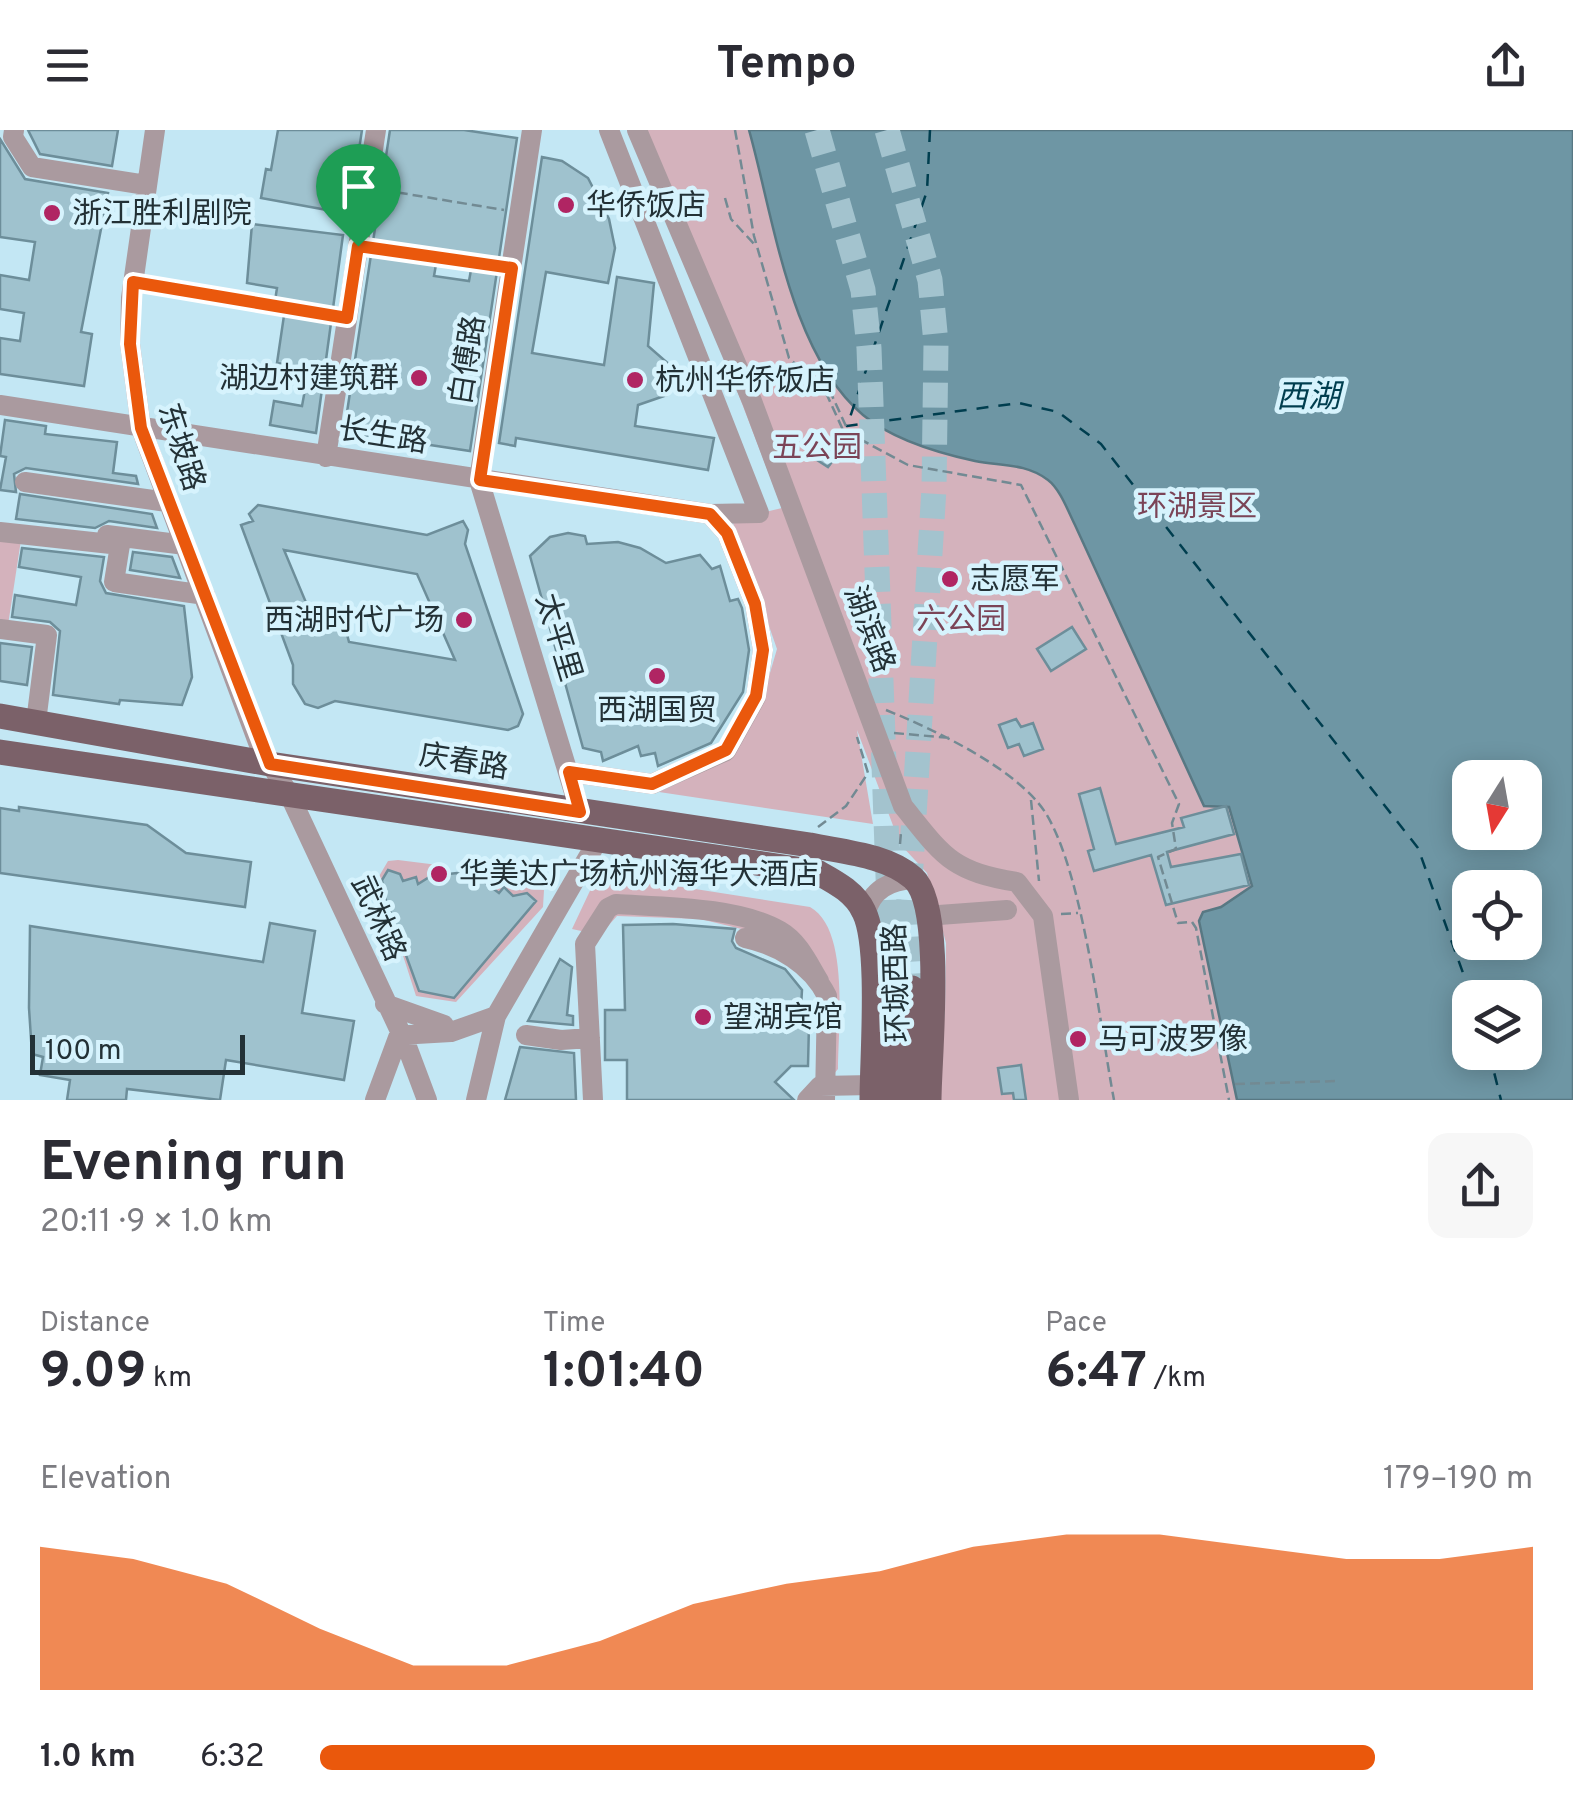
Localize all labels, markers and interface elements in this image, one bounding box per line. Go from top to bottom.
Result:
text: Tempo [717,37,856,94]
icon: menu [40,38,95,93]
icon: share [1478,38,1533,93]
pin [316,144,401,247]
icon: arrive [331,159,386,214]
place label: 华侨饭店 [586,189,706,226]
marker: 华侨饭店 [555,194,577,216]
place label: 浙江胜利剧院 [72,197,252,234]
marker: 浙江胜利剧院 [41,202,63,224]
street label: 白傅路 [444,313,495,408]
place label: 湖边村建筑群 [219,362,399,399]
place label: 杭州华侨饭店 [655,364,835,401]
marker: 湖边村建筑群 [408,367,430,389]
marker: 杭州华侨饭店 [624,369,646,391]
water label: 西湖 [1276,379,1345,419]
street label: 东坡路 [148,399,211,496]
street label: 长生路 [335,412,430,463]
park label: 五公园 [772,431,862,468]
park label: 环湖景区 [1137,490,1257,527]
place label: 志愿军 [970,563,1060,600]
marker: 志愿军 [939,568,961,590]
street label: 湖滨路 [834,581,901,679]
street label: 太平里 [526,589,587,686]
park label: 六公园 [916,603,1006,640]
place label: 西湖时代广场 [264,604,444,641]
marker: 西湖时代广场 [453,609,475,631]
marker: 西湖国贸 [646,665,668,687]
place label: 西湖国贸 [597,694,717,731]
street label: 庆春路 [416,738,511,789]
north arrow [1452,760,1542,850]
map controls [1452,760,1542,1070]
place label: 华美达广场杭州海华大酒店 [459,858,819,895]
marker: 华美达广场杭州海华大酒店 [428,863,450,885]
street label: 武林路 [342,870,412,968]
button: locate [1452,870,1542,960]
street label: 环城西路 [878,922,919,1044]
button: layers [1452,980,1542,1070]
place label: 望湖宾馆 [723,1001,843,1038]
marker: 望湖宾馆 [692,1006,714,1028]
place label: 马可波罗像 [1098,1023,1248,1060]
marker: 马可波罗像 [1067,1028,1089,1050]
scale bar [30,1030,245,1074]
text: 100 m [45,1034,121,1070]
text: Evening run [40,1130,347,1200]
button: share [1428,1133,1533,1238]
text: 20:11 · 9 × 1.0 km [40,1203,272,1243]
text: Distance [40,1306,150,1342]
text: Time [543,1306,605,1342]
text: Pace [1045,1306,1107,1342]
text: 9.09 [40,1342,146,1405]
text: 1:01:40 [543,1342,705,1405]
text: 6:47 [1045,1342,1147,1405]
text: km [146,1361,192,1397]
text: /km [1147,1361,1206,1397]
text: Elevation [40,1460,172,1500]
text: 179–190 m [1383,1460,1533,1500]
text: 1.0 km [40,1738,136,1778]
text: 6:32 [200,1738,265,1778]

